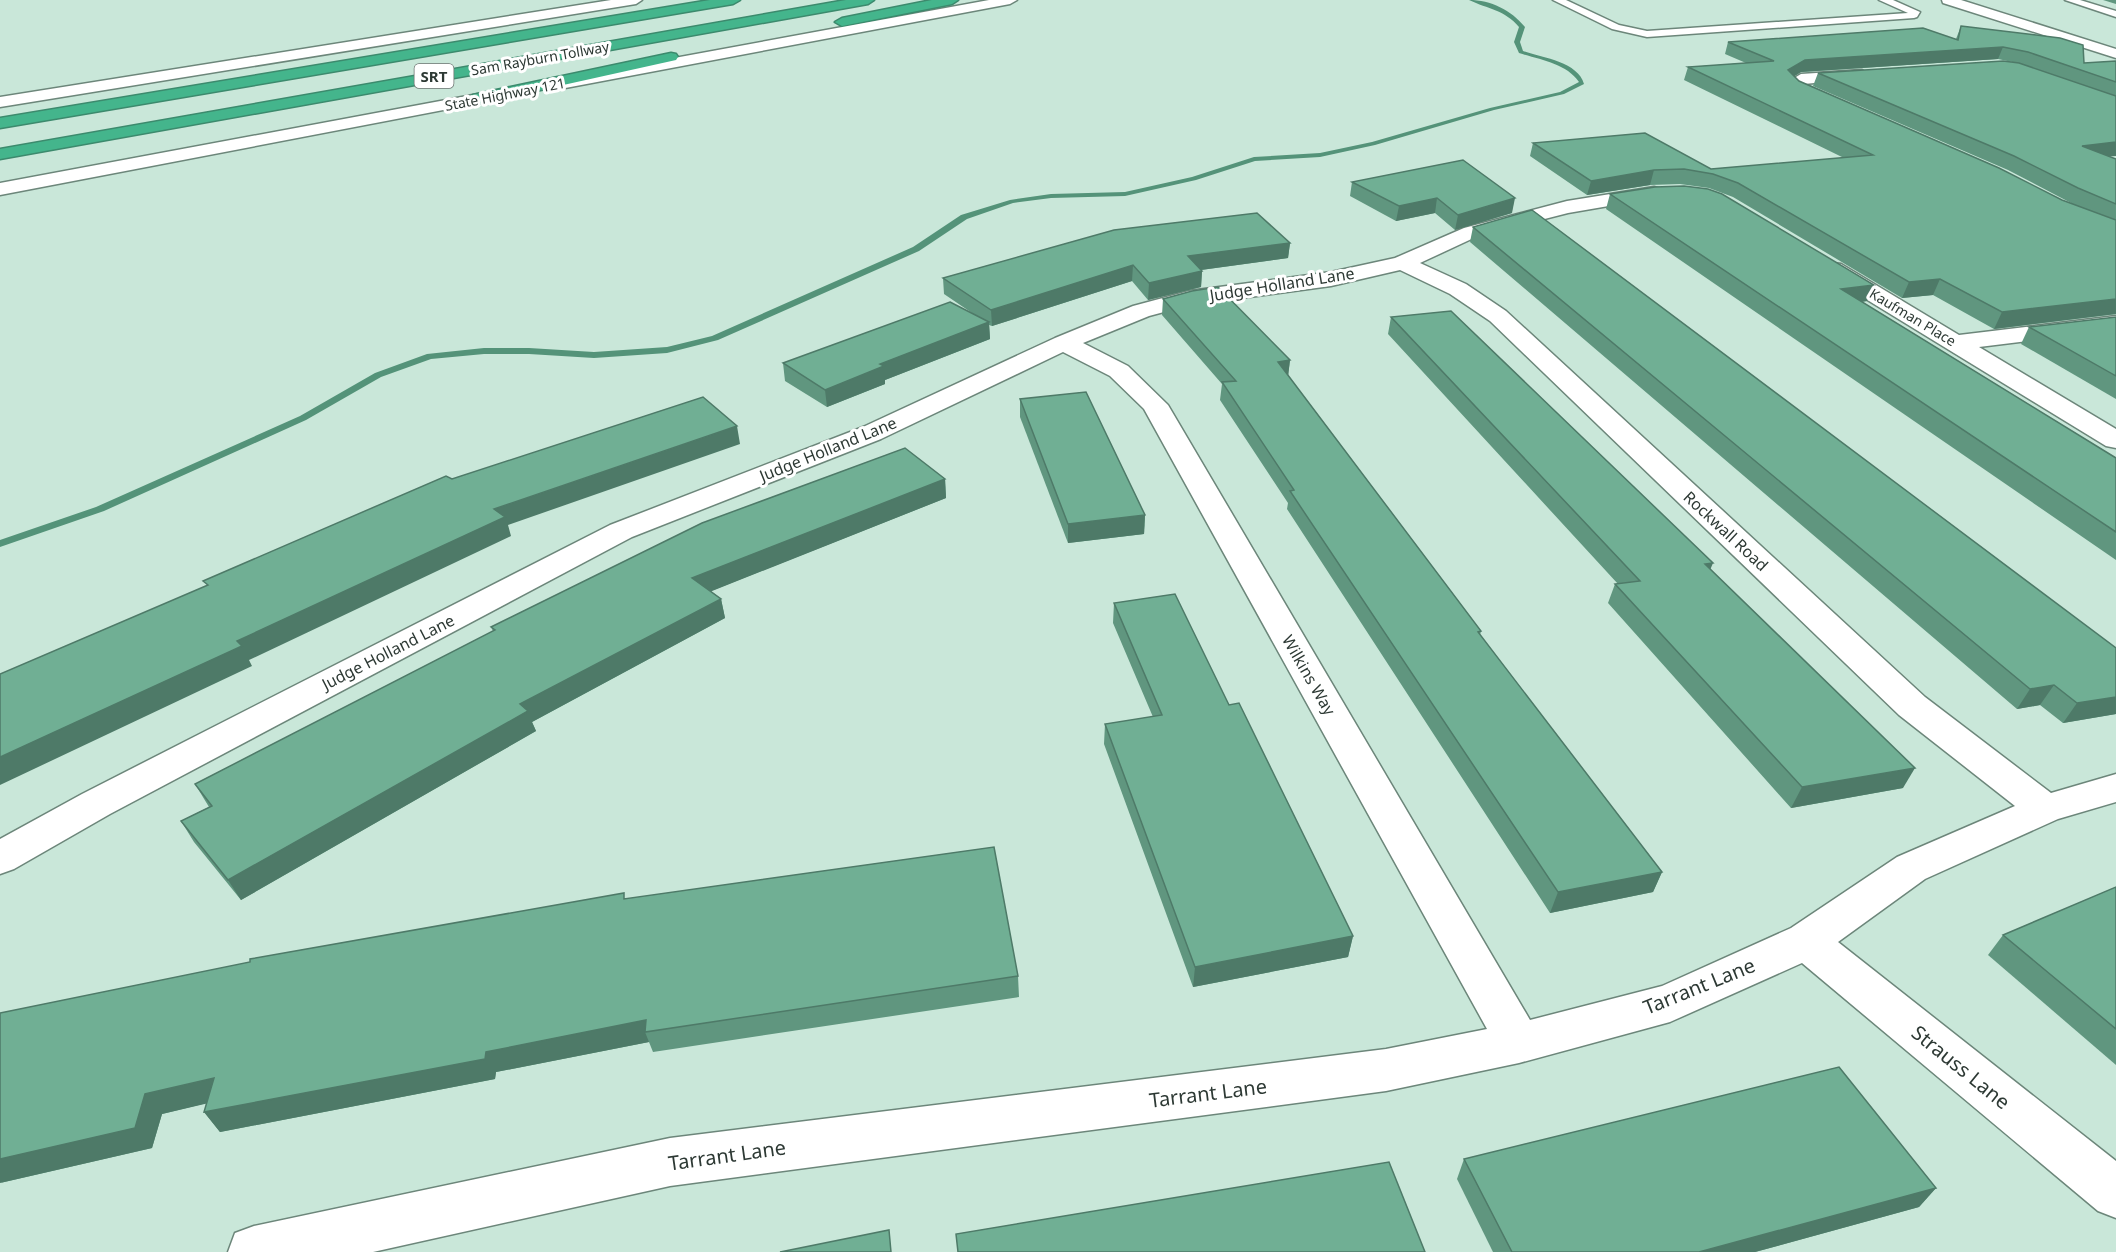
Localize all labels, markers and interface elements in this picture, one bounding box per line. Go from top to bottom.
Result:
street label: Sam Rayburn Tollway [470,36,611,79]
road number: SRT [414,64,454,88]
street label: State Highway 121 [443,73,567,115]
street label: Judge Holland Lane [1206,262,1356,307]
street label: Kaufman Place [1866,284,1960,350]
street label: Judge Holland Lane [754,411,900,487]
street label: Rockwall Road [1679,486,1773,576]
street label: Judge Holland Lane [316,609,458,696]
street label: Wilkins Way [1277,631,1341,720]
street label: Tarrant Lane [1639,951,1759,1021]
street label: Strauss Lane [1906,1019,2016,1115]
street label: Tarrant Lane [1148,1072,1268,1114]
street label: Tarrant Lane [667,1133,787,1177]

